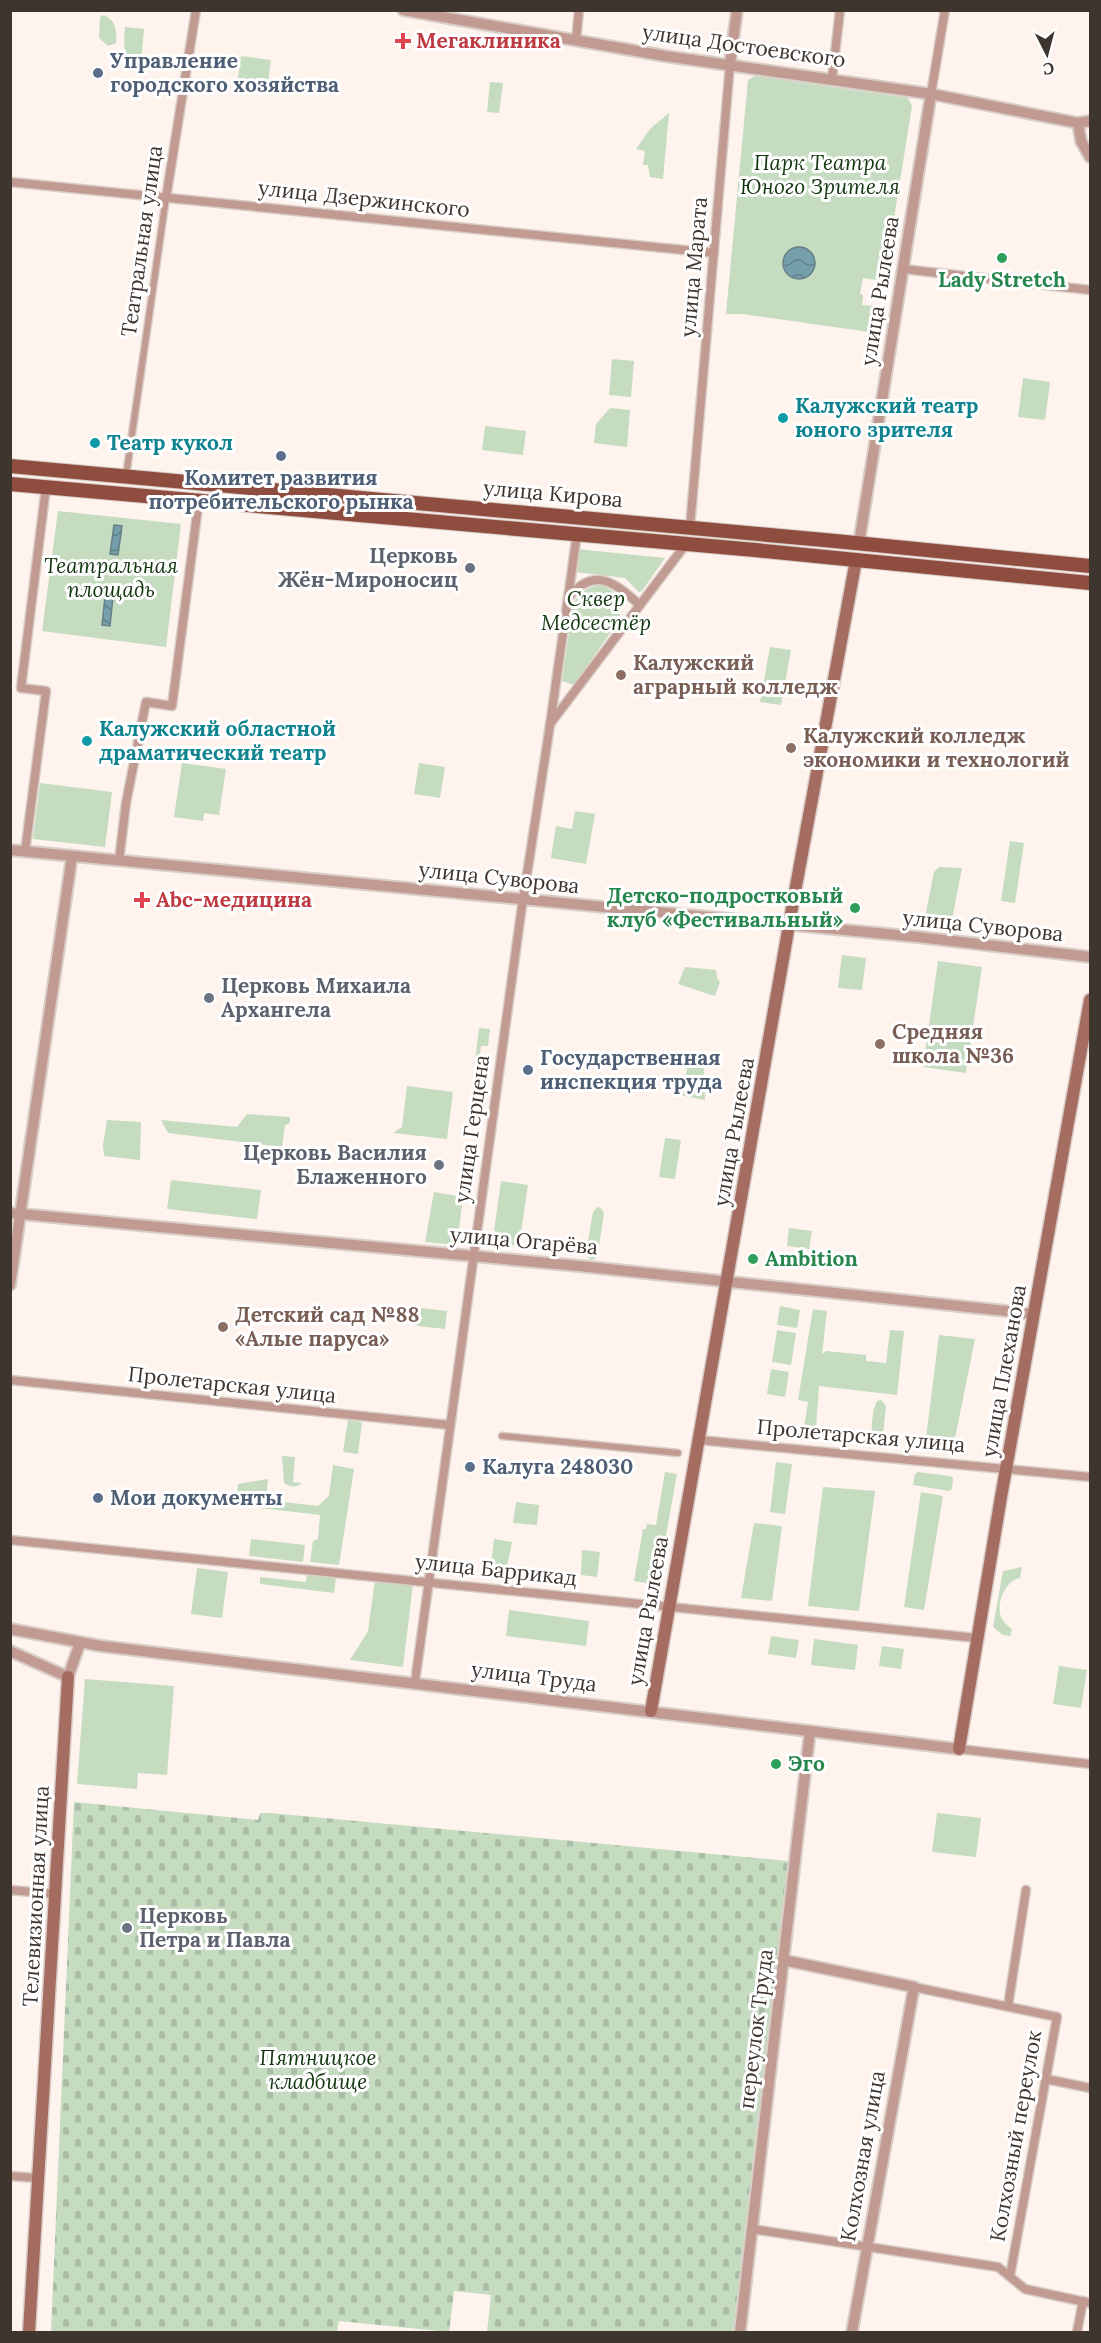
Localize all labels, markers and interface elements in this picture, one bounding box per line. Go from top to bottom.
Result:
street label: улица Достоевского [641,18,847,73]
north arrow [1017,24,1077,84]
place label: Мегаклиника [416,27,561,54]
marker: Мегаклиника [394,32,412,50]
place label: Управление городского хозяйства [110,47,339,98]
text: С [1042,58,1055,79]
marker: Управление городского хозяйства [91,66,105,80]
street label: Театральная улица [115,143,168,338]
park label: Парк Театра Юного Зрителя [740,149,900,200]
street label: улица Дзержинского [257,174,471,223]
street label: улица Марата [674,196,713,338]
street label: улица Рылеева [854,214,905,368]
marker: Lady Stretch [995,251,1009,265]
place label: Lady Stretch [938,266,1066,293]
place label: Калужский театр юного зрителя [795,392,978,443]
marker: Калужский театр юного зрителя [776,411,790,425]
place label: Театр кукол [107,429,233,456]
marker: Театр кукол [88,436,102,450]
marker: Комитет развития потребительского рынка [274,449,288,463]
place label: Комитет развития потребительского рынка [148,464,414,515]
street label: улица Кирова [482,474,624,513]
place label: Церковь Жён-Мироносиц [278,542,458,593]
park label: Театральная площадь [44,552,178,603]
marker: Церковь Жён-Мироносиц [463,561,477,575]
park label: Сквер Медсестёр [541,585,651,636]
place label: Калужский аграрный колледж [633,649,838,700]
marker: Калужский аграрный колледж [614,668,628,682]
place label: Калужский областной драматический театр [99,715,336,766]
place label: Калужский колледж экономики и технологий [803,722,1070,773]
marker: Калужский областной драматический театр [80,734,94,748]
marker: Калужский колледж экономики и технологий [784,741,798,755]
street label: улица Суворова [417,856,581,899]
place label: Детско-подростковый клуб «Фестивальный» [606,882,843,933]
place label: Abc-медицина [156,886,312,913]
marker: Abc-медицина [133,891,151,909]
marker: Детско-подростковый клуб «Фестивальный» [848,901,862,915]
street label: улица Суворова [901,904,1065,947]
place label: Церковь Михаила Архангела [221,972,411,1023]
marker: Церковь Михаила Архангела [202,991,216,1005]
place label: Средняя школа №36 [892,1018,1014,1069]
marker: Средняя школа №36 [873,1037,887,1051]
place label: Государственная инспекция труда [540,1044,723,1095]
street label: улица Герцена [448,1053,495,1205]
street label: улица Рылеева [707,1055,760,1209]
marker: Государственная инспекция труда [521,1063,535,1077]
place label: Церковь Василия Блаженного [243,1139,427,1190]
marker: Церковь Василия Блаженного [432,1158,446,1172]
street label: улица Огарёва [449,1221,599,1260]
place label: Ambition [765,1245,858,1272]
marker: Ambition [746,1252,760,1266]
street label: улица Плеханова [975,1282,1032,1459]
place label: Детский сад №88 «Алые паруса» [235,1301,420,1352]
marker: Детский сад №88 «Алые паруса» [216,1320,230,1334]
street label: Пролетарская улица [127,1360,338,1409]
street label: Пролетарская улица [756,1413,966,1458]
place label: Калуга 248030 [482,1453,633,1480]
marker: Калуга 248030 [463,1460,477,1474]
place label: Мои документы [110,1484,283,1511]
marker: Мои документы [91,1491,105,1505]
street label: улица Рылеева [621,1534,674,1688]
street label: улица Баррикад [414,1548,578,1591]
street label: улица Труда [470,1655,598,1698]
place label: Эго [788,1750,825,1777]
marker: Эго [769,1757,783,1771]
street label: Телевизионная улица [16,1785,55,2007]
place label: Церковь Петра и Павла [139,1902,291,1953]
marker: Церковь Петра и Павла [120,1921,134,1935]
street label: переулок Труда [732,1947,779,2110]
street label: Колхозный переулок [984,2027,1048,2244]
park label: Пятницкое кладбище [260,2044,376,2095]
street label: Колхозная улица [834,2068,891,2243]

